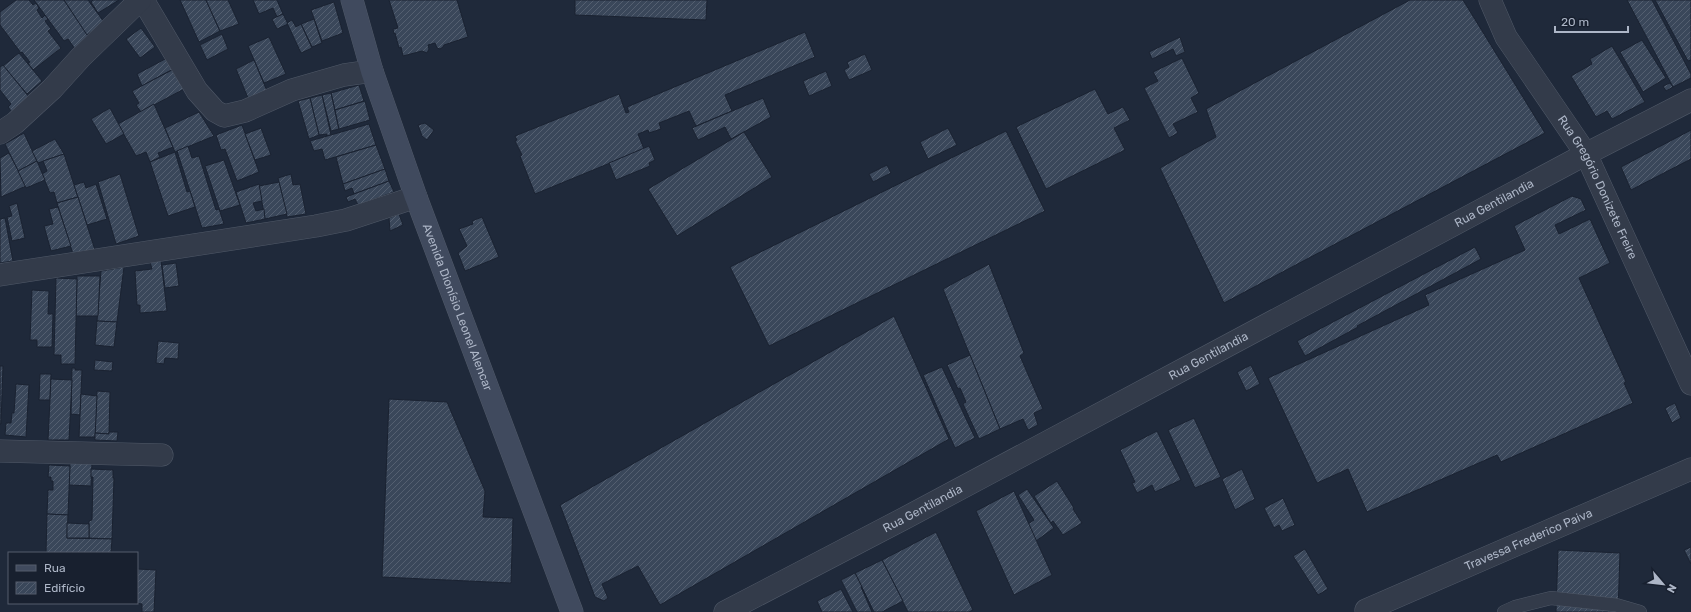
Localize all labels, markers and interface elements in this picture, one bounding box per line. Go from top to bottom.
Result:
scale bar [1555,8,1628,34]
text: 20 m [1561,15,1589,29]
street label: Rua Gregório Donizete Freire [1555,113,1640,262]
street label: Rua Gentilandia [1452,176,1536,230]
street label: Avenida Dionísio Leonel Alencar [420,222,495,393]
street label: Rua Gentilandia [1166,329,1250,383]
street label: Rua Gentilandia [880,482,965,535]
street label: Travessa Frederico Paiva [1462,506,1594,573]
legend [8,552,138,604]
text: Rua [44,561,66,575]
north arrow [1643,564,1683,604]
text: Edifício [44,581,85,595]
text: N [1664,582,1679,595]

